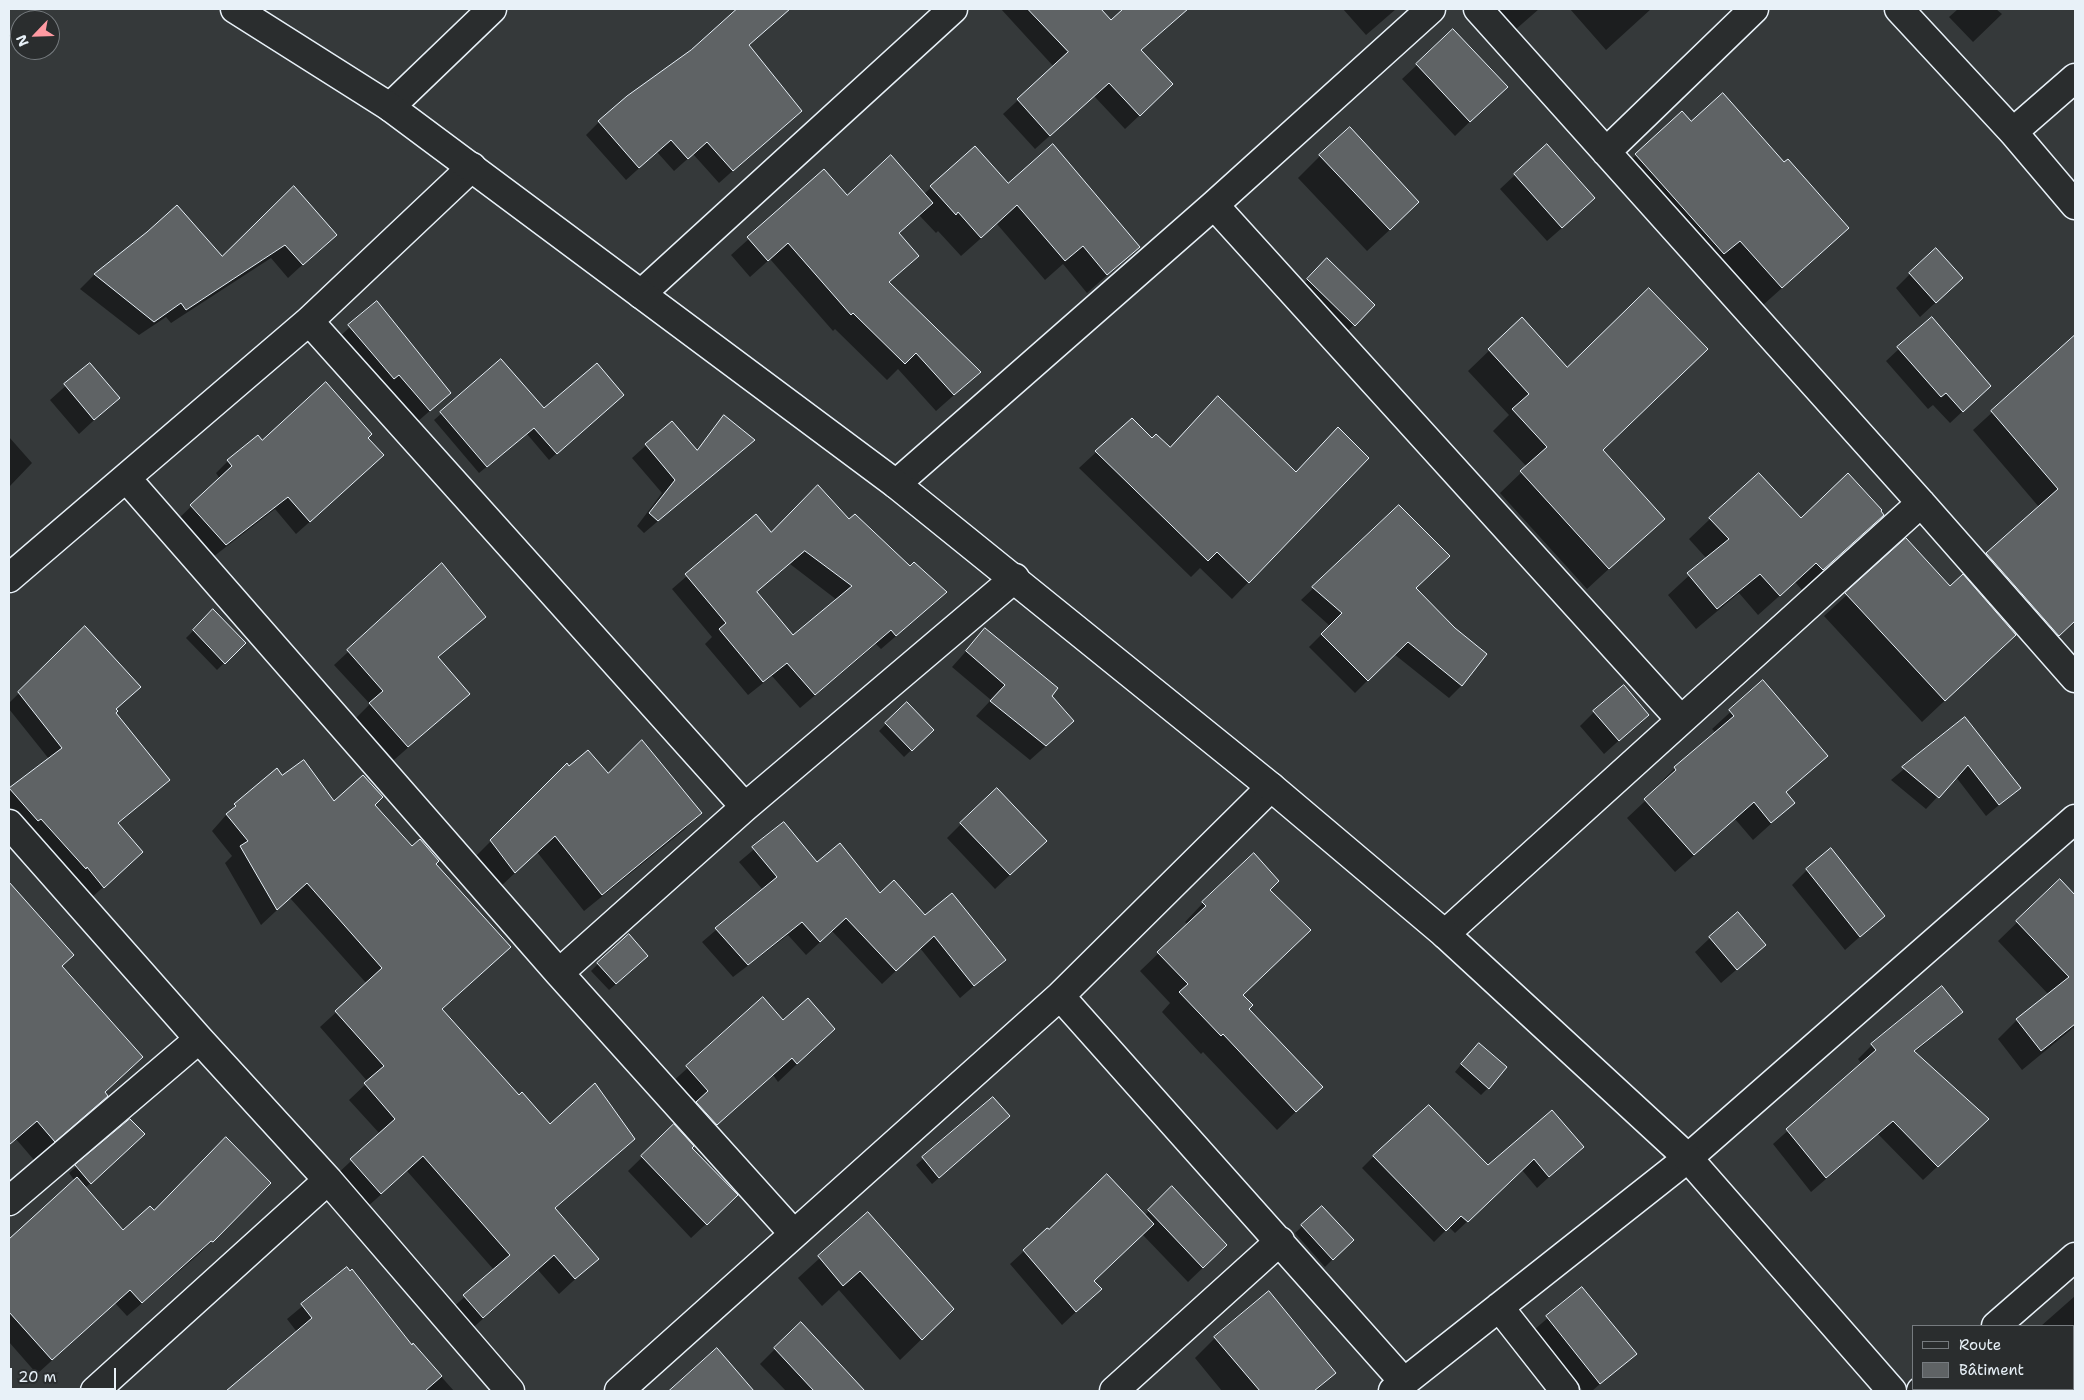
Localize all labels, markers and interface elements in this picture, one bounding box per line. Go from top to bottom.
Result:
north arrow [10,10,60,60]
text: N [12,32,33,49]
legend [1912,1325,2074,1390]
text: Route [1959,1335,2001,1355]
scale bar [12,1358,119,1390]
text: Bâtiment [1959,1360,2024,1380]
text: 20 m [18,1367,57,1387]

